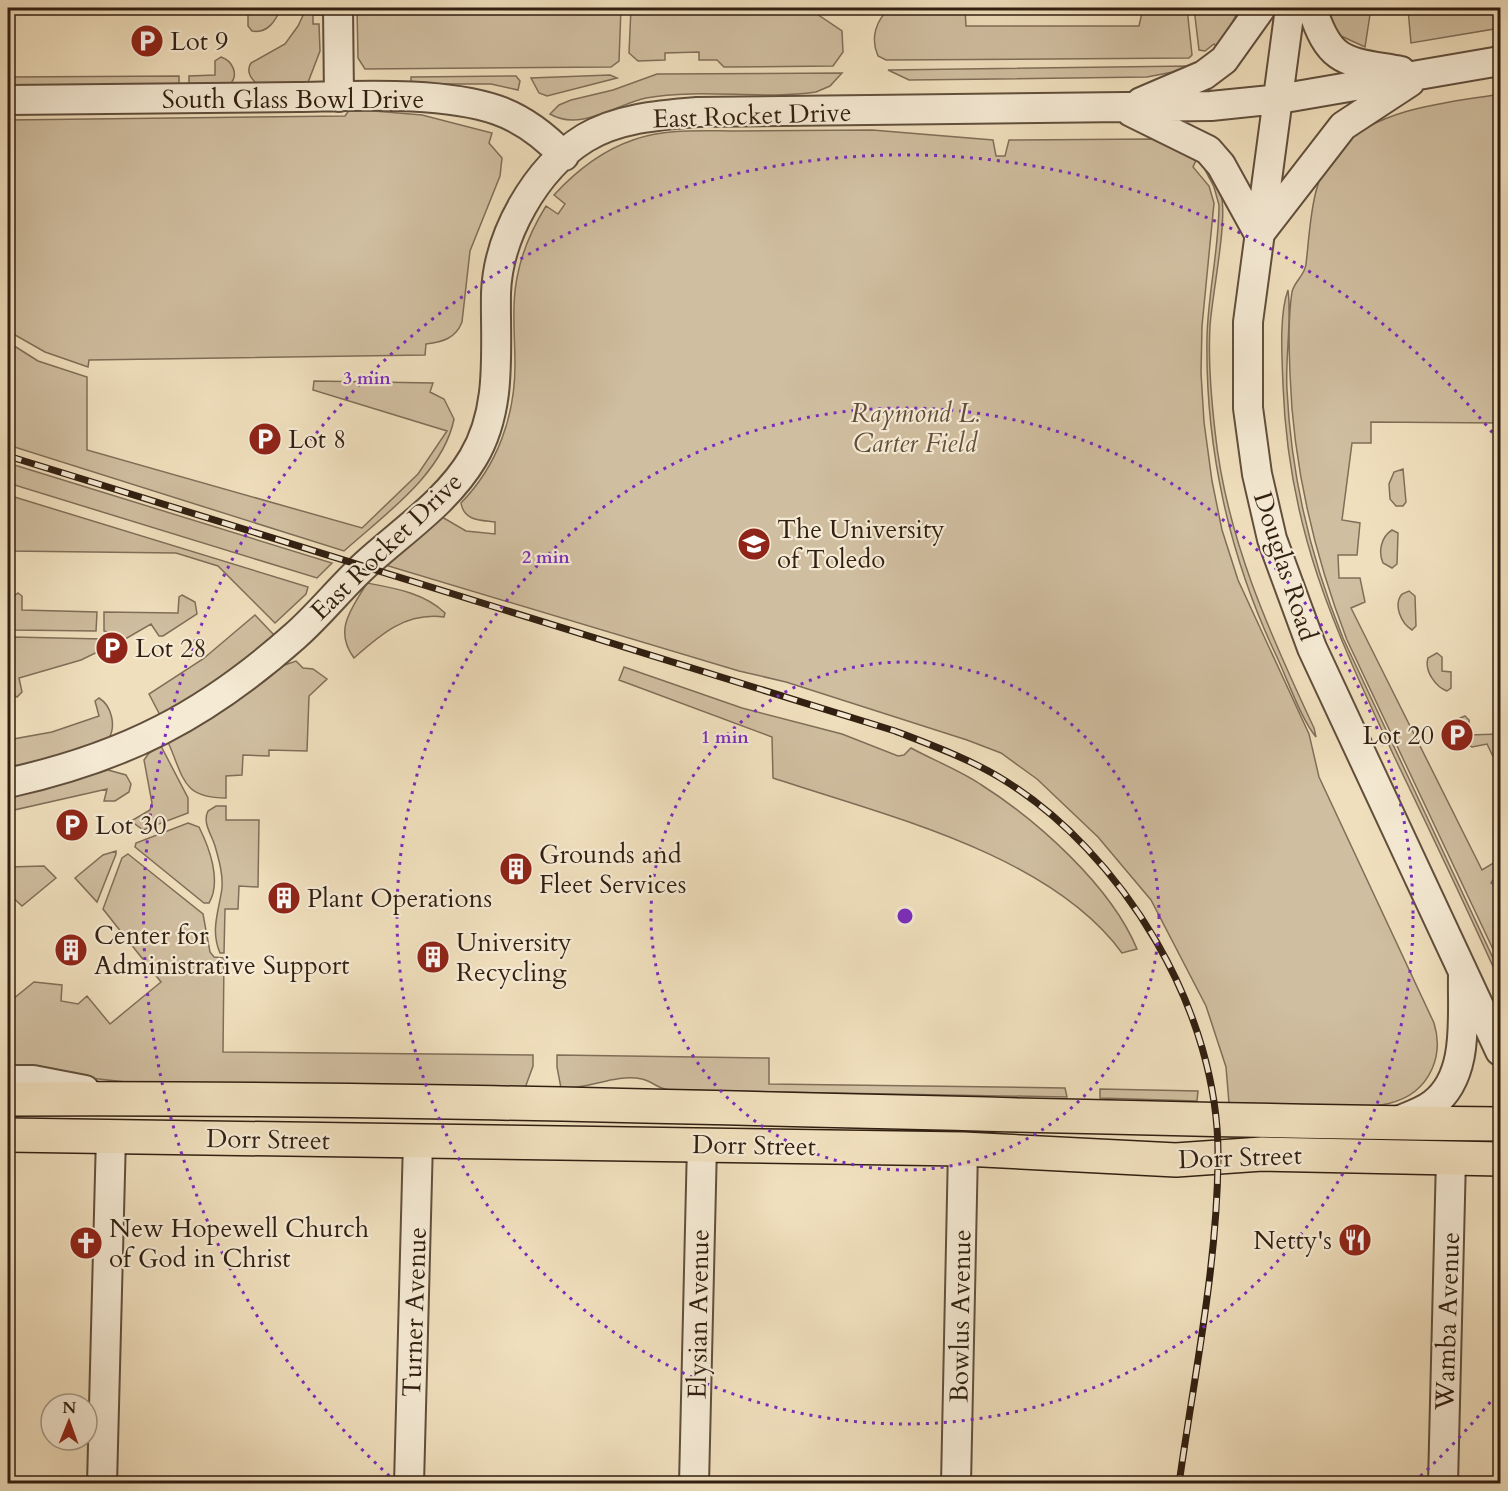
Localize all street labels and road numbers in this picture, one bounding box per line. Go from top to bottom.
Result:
street label: South Glass Bowl Drive [162,82,424,117]
street label: East Rocket Drive [652,95,852,136]
street label: East Rocket Drive [303,465,470,628]
street label: Douglas Road [1245,487,1326,645]
street label: Dorr Street [206,1121,330,1158]
street label: Dorr Street [692,1127,816,1164]
street label: Dorr Street [1178,1138,1302,1177]
street label: Turner Avenue [394,1226,435,1398]
street label: Elysian Avenue [680,1229,717,1399]
street label: Bowlus Avenue [941,1229,980,1403]
street label: Wamba Avenue [1427,1231,1468,1412]

